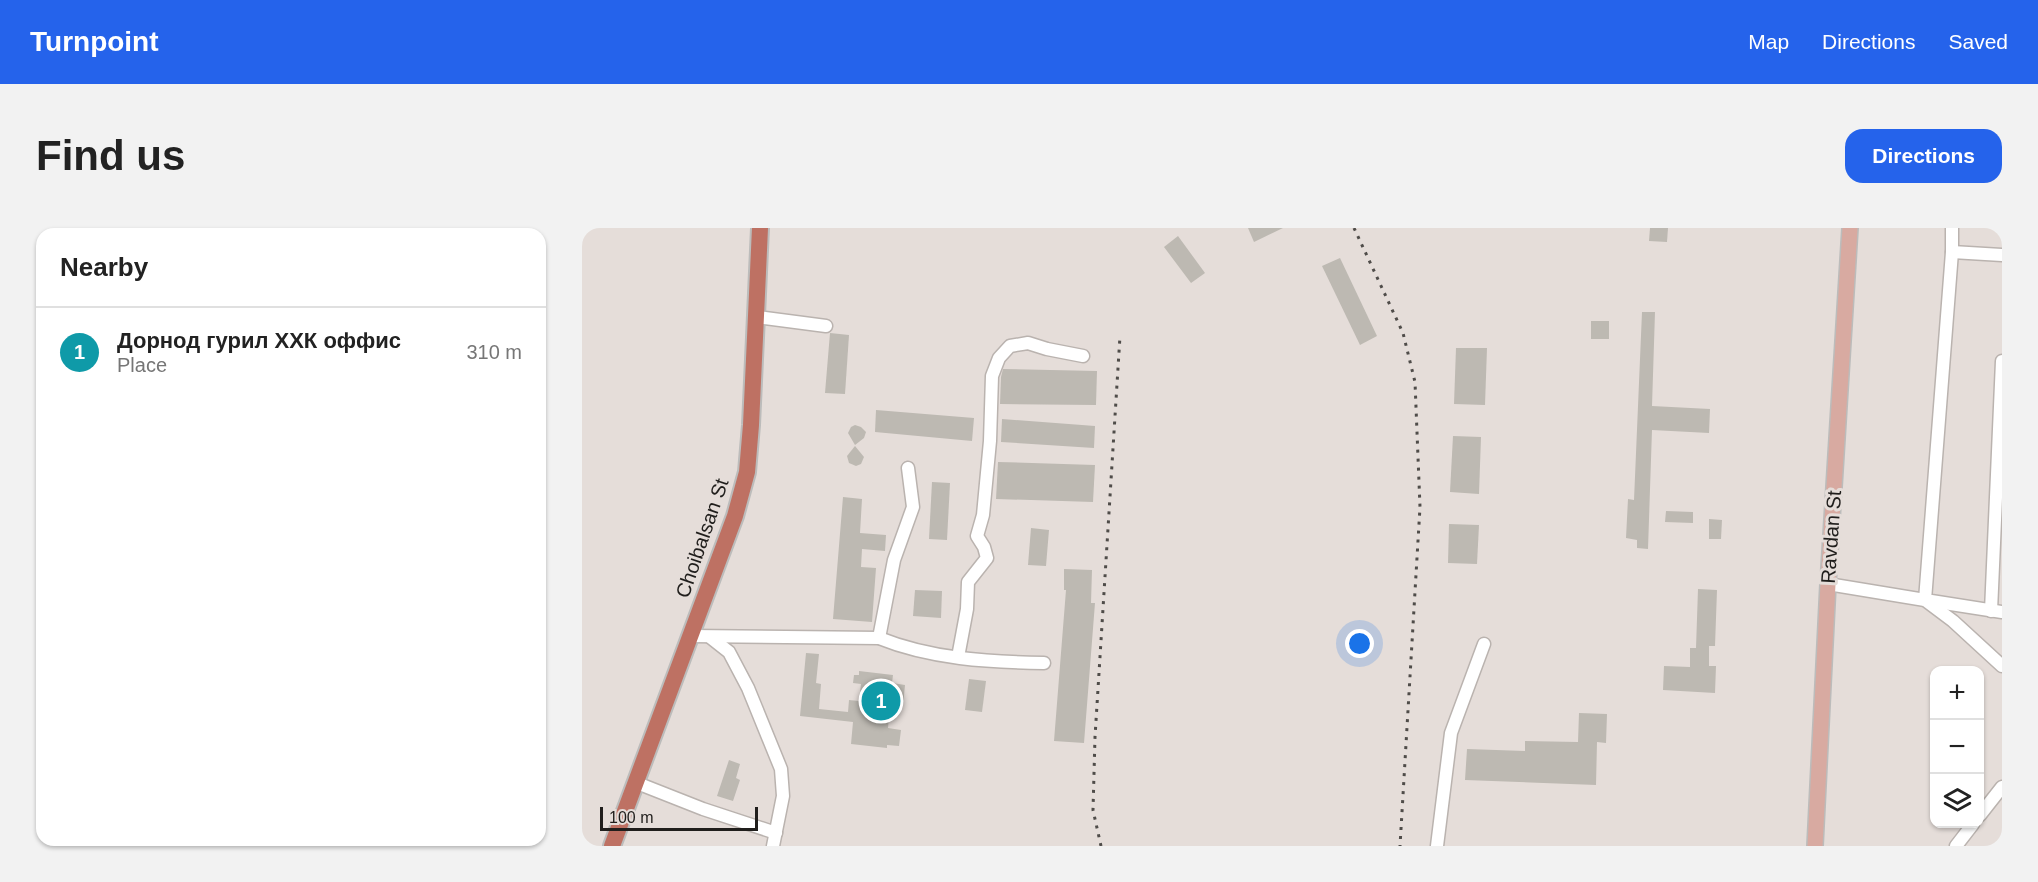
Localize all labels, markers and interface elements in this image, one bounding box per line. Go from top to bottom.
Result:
text: Turnpoint [30,26,159,57]
text: Map [1748,30,1789,53]
text: Directions [1822,30,1915,53]
text: Saved [1948,30,2008,53]
button: Directions [1845,129,2002,183]
text: Find us [36,132,185,179]
text: Nearby [60,252,148,282]
text: Дорнод гурил ХХК оффис [117,328,401,353]
text: 1 [74,341,85,363]
text: 310 m [466,341,522,363]
text: Place [117,354,167,376]
street label: Choibalsan St [671,475,733,600]
street label: Ravdan St [1817,489,1845,584]
your location [1345,629,1374,658]
map controls [1930,666,1984,828]
button: + [1930,666,1984,720]
pin: 1 [862,678,900,724]
button: − [1930,720,1984,774]
button: layers [1930,774,1984,828]
scale bar [600,804,758,832]
text: 100 m [609,809,653,826]

